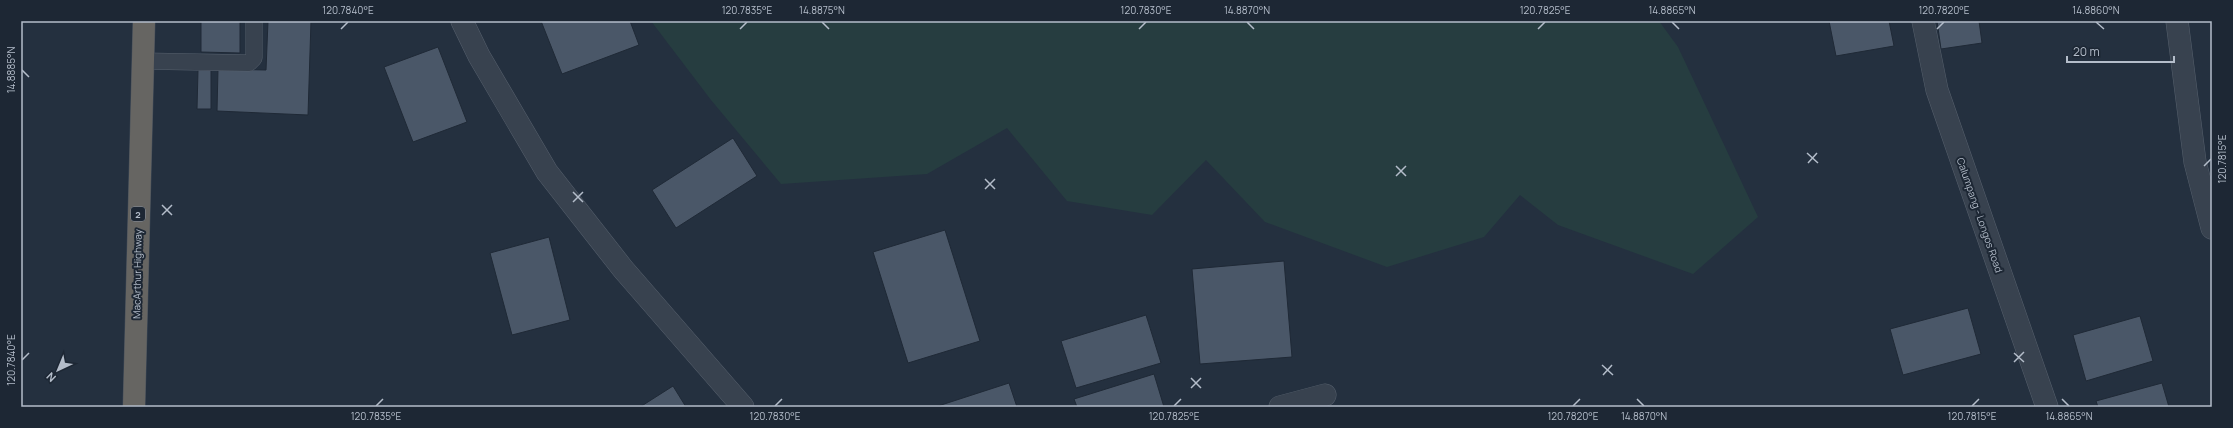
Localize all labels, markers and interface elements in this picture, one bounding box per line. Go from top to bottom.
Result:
text: 120.7840°E [322,3,374,17]
text: 120.7835°E [722,3,773,17]
text: 14.8875°N [799,3,845,17]
text: 120.7830°E [1121,3,1172,17]
text: 14.8870°N [1224,3,1270,17]
text: 120.7825°E [1520,3,1571,17]
text: 14.8865°N [1648,3,1696,17]
text: 120.7820°E [1918,3,1970,17]
text: 14.8860°N [2072,3,2120,17]
scale bar [2067,38,2174,64]
text: 20 m [2073,43,2100,60]
text: 14.8885°N [4,47,18,93]
text: 120.7815°E [2215,134,2229,183]
street label: Calumpang - Longos Road [1954,156,2006,274]
road number: 2 [131,207,145,221]
street label: MacArthur Highway [129,228,145,319]
text: 120.7840°E [4,334,18,386]
north arrow [38,350,78,390]
text: N [43,369,59,386]
text: 120.7835°E [351,409,402,423]
text: 120.7830°E [750,409,801,423]
text: 120.7825°E [1149,409,1200,423]
text: 120.7820°E [1547,409,1599,423]
text: 14.8870°N [1621,409,1667,423]
text: 120.7815°E [1948,409,1997,423]
text: 14.8865°N [2045,409,2093,423]

